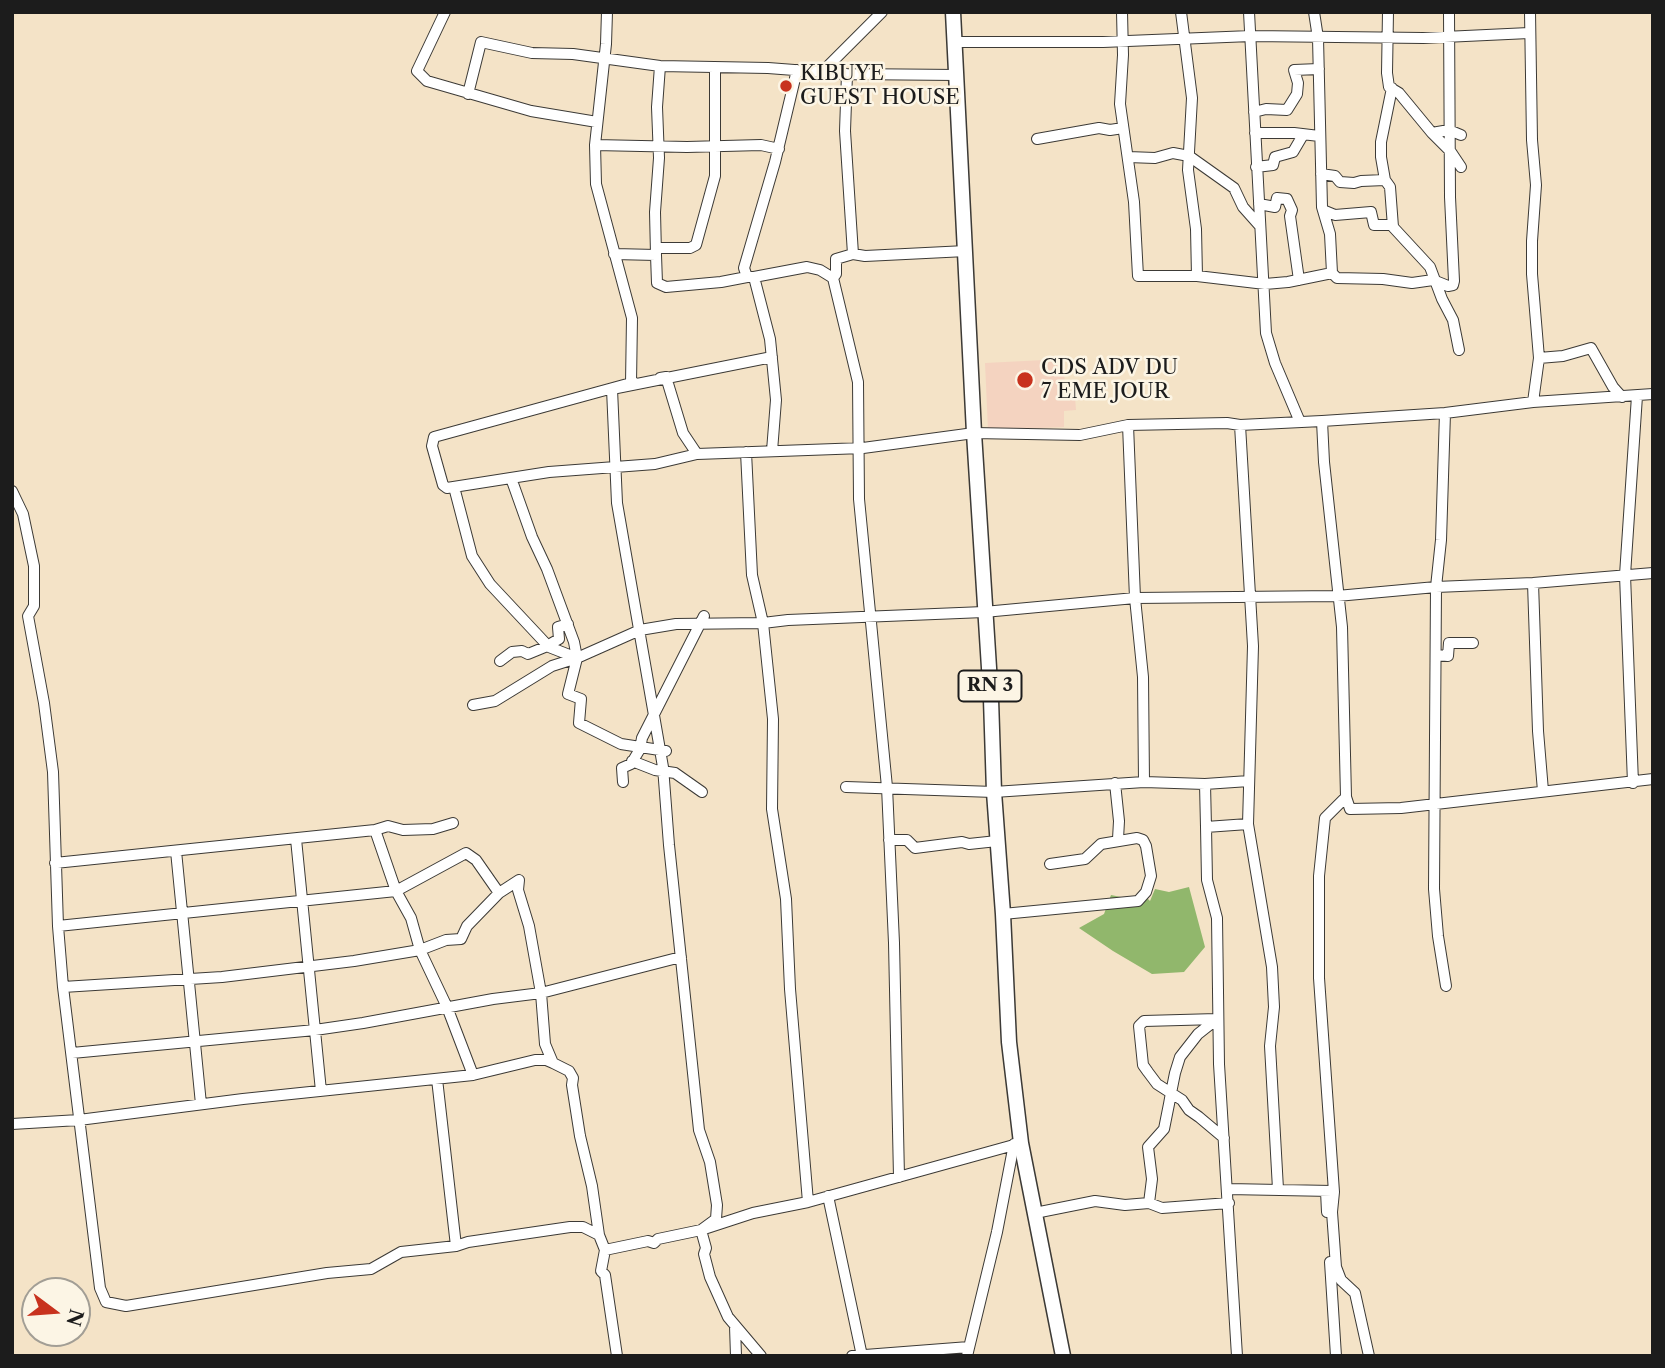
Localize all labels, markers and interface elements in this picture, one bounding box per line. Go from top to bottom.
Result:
place label: KIBUYE GUEST HOUSE [800,61,960,111]
marker: KIBUYE GUEST HOUSE [778,78,794,94]
place label: CDS ADV DU 7 EME JOUR [1041,355,1178,405]
marker: CDS ADV DU 7 EME JOUR [1015,370,1035,390]
road number: RN 3 [958,670,1021,702]
north arrow [21,1277,91,1347]
text: N [61,1306,88,1328]

